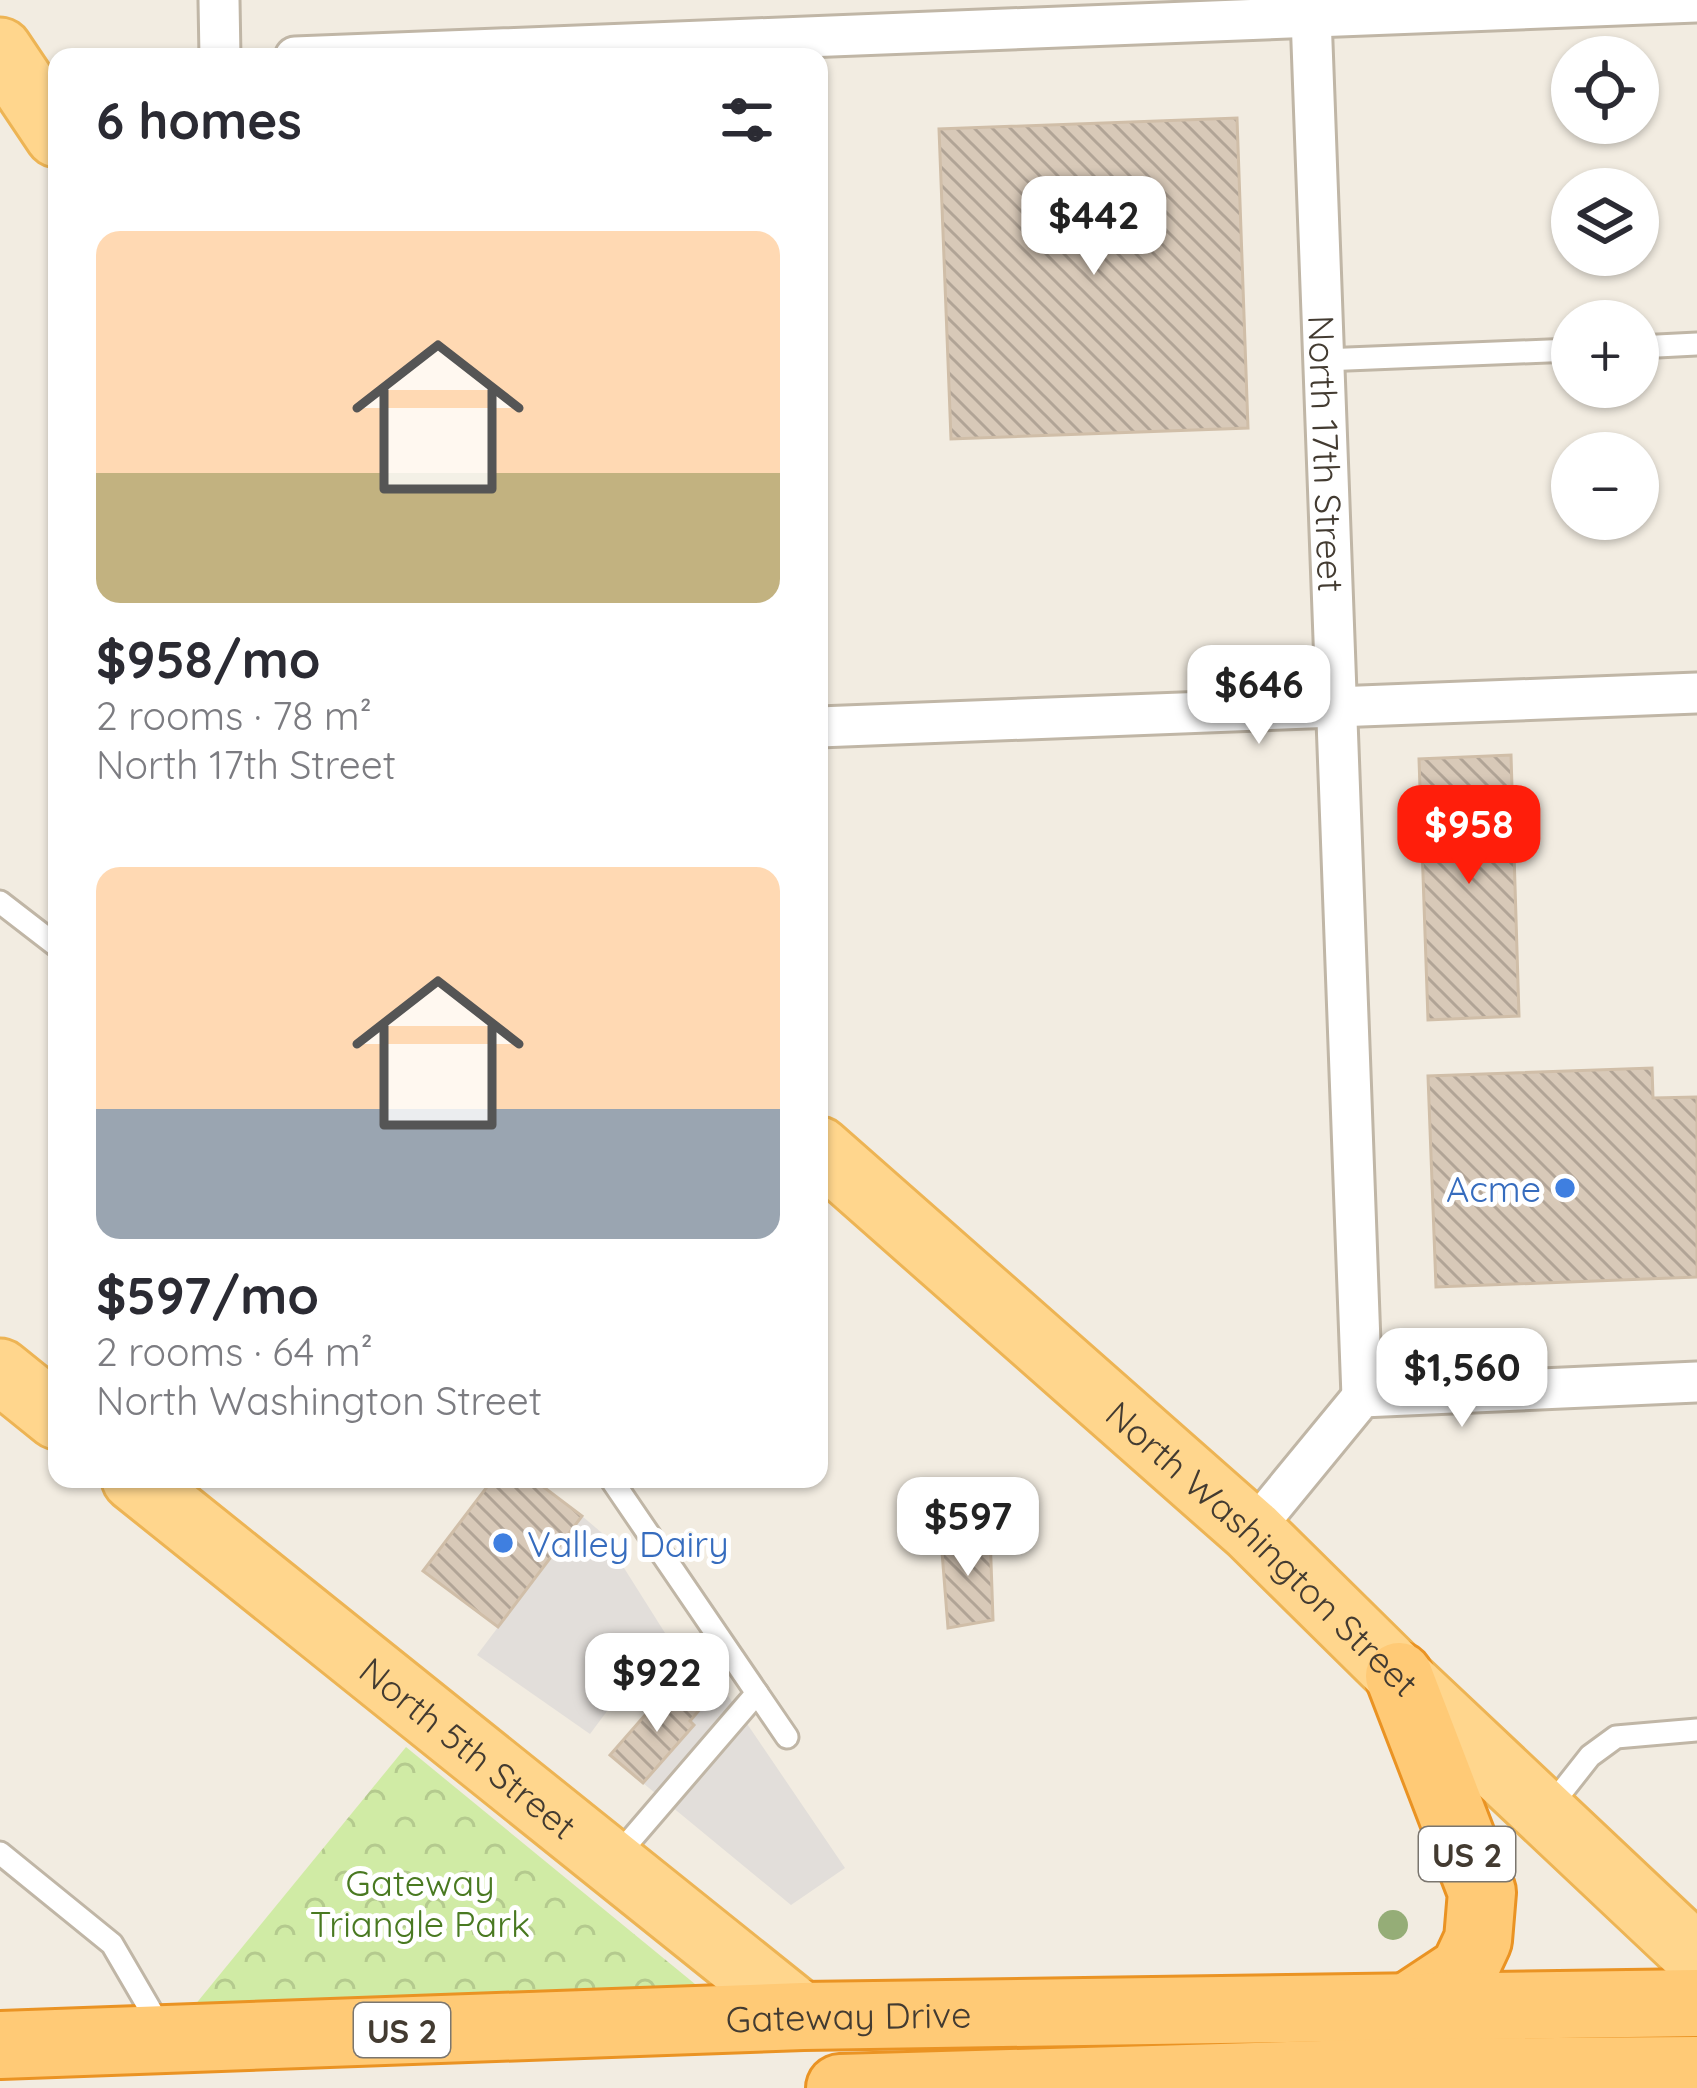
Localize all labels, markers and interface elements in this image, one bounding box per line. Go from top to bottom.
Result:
map controls [1551,36,1659,540]
button: locate [1551,36,1659,144]
icon: filters [714,87,780,153]
text: 6 homes [96,88,302,152]
button: layers [1551,168,1659,276]
pin: $442 [1023,176,1165,278]
text: $442 [1048,190,1140,239]
button: + [1551,300,1659,408]
icon: home [330,309,546,525]
street label: North 17th Street [1300,314,1355,593]
button: − [1551,432,1659,540]
text: $958/mo [96,627,321,691]
pin: $646 [1188,645,1330,747]
text: $646 [1214,659,1304,708]
text: 2 rooms · 78 m² [96,691,372,740]
text: North 17th Street [96,740,396,789]
pin: $958 [1398,785,1540,887]
text: $958 [1424,799,1514,848]
icon: home [330,945,546,1161]
place label: Acme [1446,1166,1541,1211]
marker: Acme [1552,1175,1578,1201]
text: $597/mo [96,1263,319,1327]
text: 2 rooms · 64 m² [96,1327,373,1376]
pin: $1,560 [1364,1328,1560,1430]
text: $1,560 [1403,1342,1521,1391]
text: North Washington Street [96,1376,542,1425]
street label: North Washington Street [1097,1391,1428,1705]
pin: $597 [897,1477,1039,1579]
text: $597 [924,1491,1012,1540]
place label: Valley Dairy [527,1521,729,1566]
marker: Valley Dairy [490,1530,516,1556]
pin: $922 [586,1633,728,1735]
street label: North 5th Street [351,1647,586,1848]
text: $922 [612,1647,702,1696]
road number: US 2 [1419,1827,1515,1881]
park label: Gateway Triangle Park [310,1860,530,1946]
street label: Gateway Drive [725,1991,972,2041]
road number: US 2 [354,2003,450,2057]

